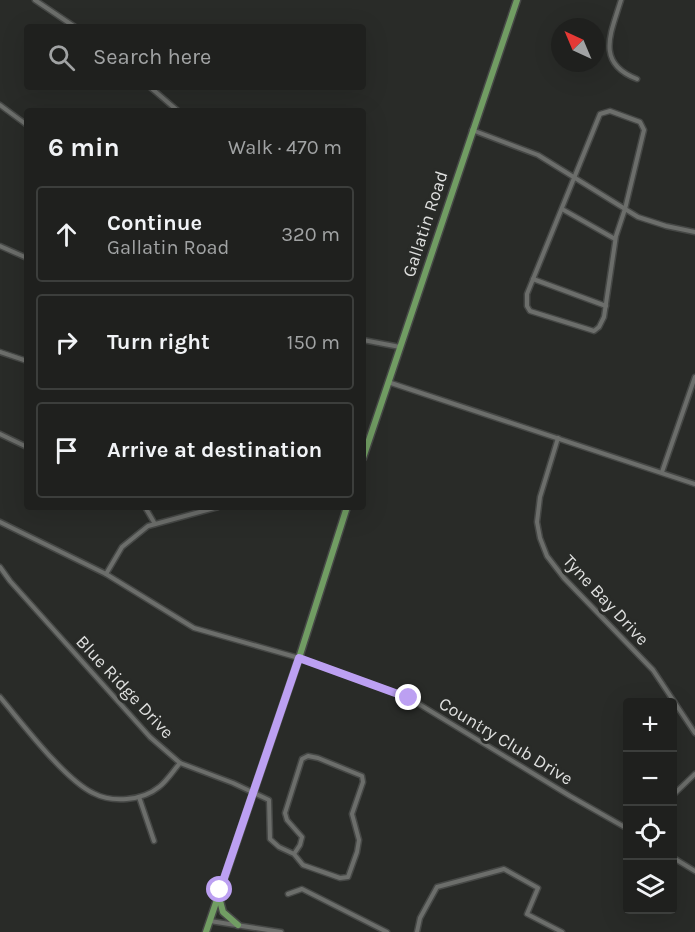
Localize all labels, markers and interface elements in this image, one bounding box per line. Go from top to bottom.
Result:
north arrow [551,18,605,72]
search box [24,24,366,90]
icon: search [45,41,78,74]
text: Search here [93,44,211,70]
text: 6 min [48,132,120,163]
text: Walk · 470 m [228,136,342,159]
street label: Gallatin Road [398,168,452,280]
text: Continue [107,210,202,236]
icon: ahead [50,218,83,251]
text: 320 m [281,223,340,246]
text: Gallatin Road [107,236,229,259]
icon: right [50,326,83,359]
text: Turn right [107,329,210,355]
text: 150 m [287,331,340,354]
icon: arrive [50,434,83,467]
text: Arrive at destination [107,437,322,463]
street label: Tyne Bay Drive [558,550,654,650]
street label: Blue Ridge Drive [71,631,179,743]
route end [395,684,421,710]
street label: Country Club Drive [435,692,577,790]
map controls [623,698,677,914]
button: + [623,698,677,752]
button: − [623,752,677,806]
button: locate [623,806,677,860]
button: layers [623,860,677,914]
route start [206,876,232,902]

